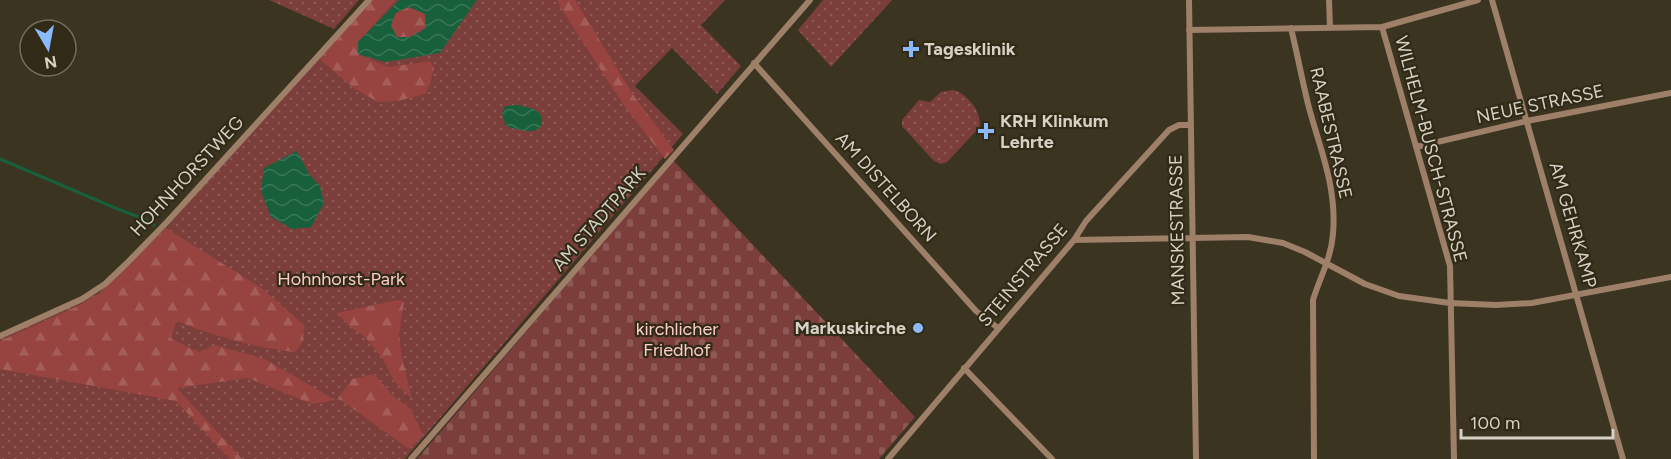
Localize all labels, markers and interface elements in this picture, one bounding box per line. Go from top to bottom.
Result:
north arrow [18,18,78,78]
street label: WILHELM-BUSCH-STRASSE [1390,33,1472,265]
place label: Tagesklinik [924,38,1016,60]
marker: Tagesklinik [902,40,920,58]
text: N [43,52,58,73]
street label: RAABESTRASSE [1305,65,1357,201]
street label: NEUE STRASSE [1474,80,1606,128]
place label: KRH Klinkum Lehrte [1000,110,1108,153]
street label: HOHNHORSTWEG [126,111,249,241]
marker: KRH Klinkum Lehrte [977,122,995,140]
street label: AM DISTELBORN [831,128,941,246]
street label: MANSKESTRASSE [1165,154,1189,306]
street label: AM GEHRKAMP [1545,160,1601,290]
street label: AM STADTPARK [548,162,650,276]
street label: STEINSTRASSE [974,219,1072,331]
park label: Hohnhorst-Park [277,268,405,290]
place label: Markuskirche [795,317,906,339]
park label: kirchlicher Friedhof [636,318,718,361]
marker: Markuskirche [911,321,925,335]
scale bar [1461,402,1612,440]
text: 100 m [1470,412,1520,434]

